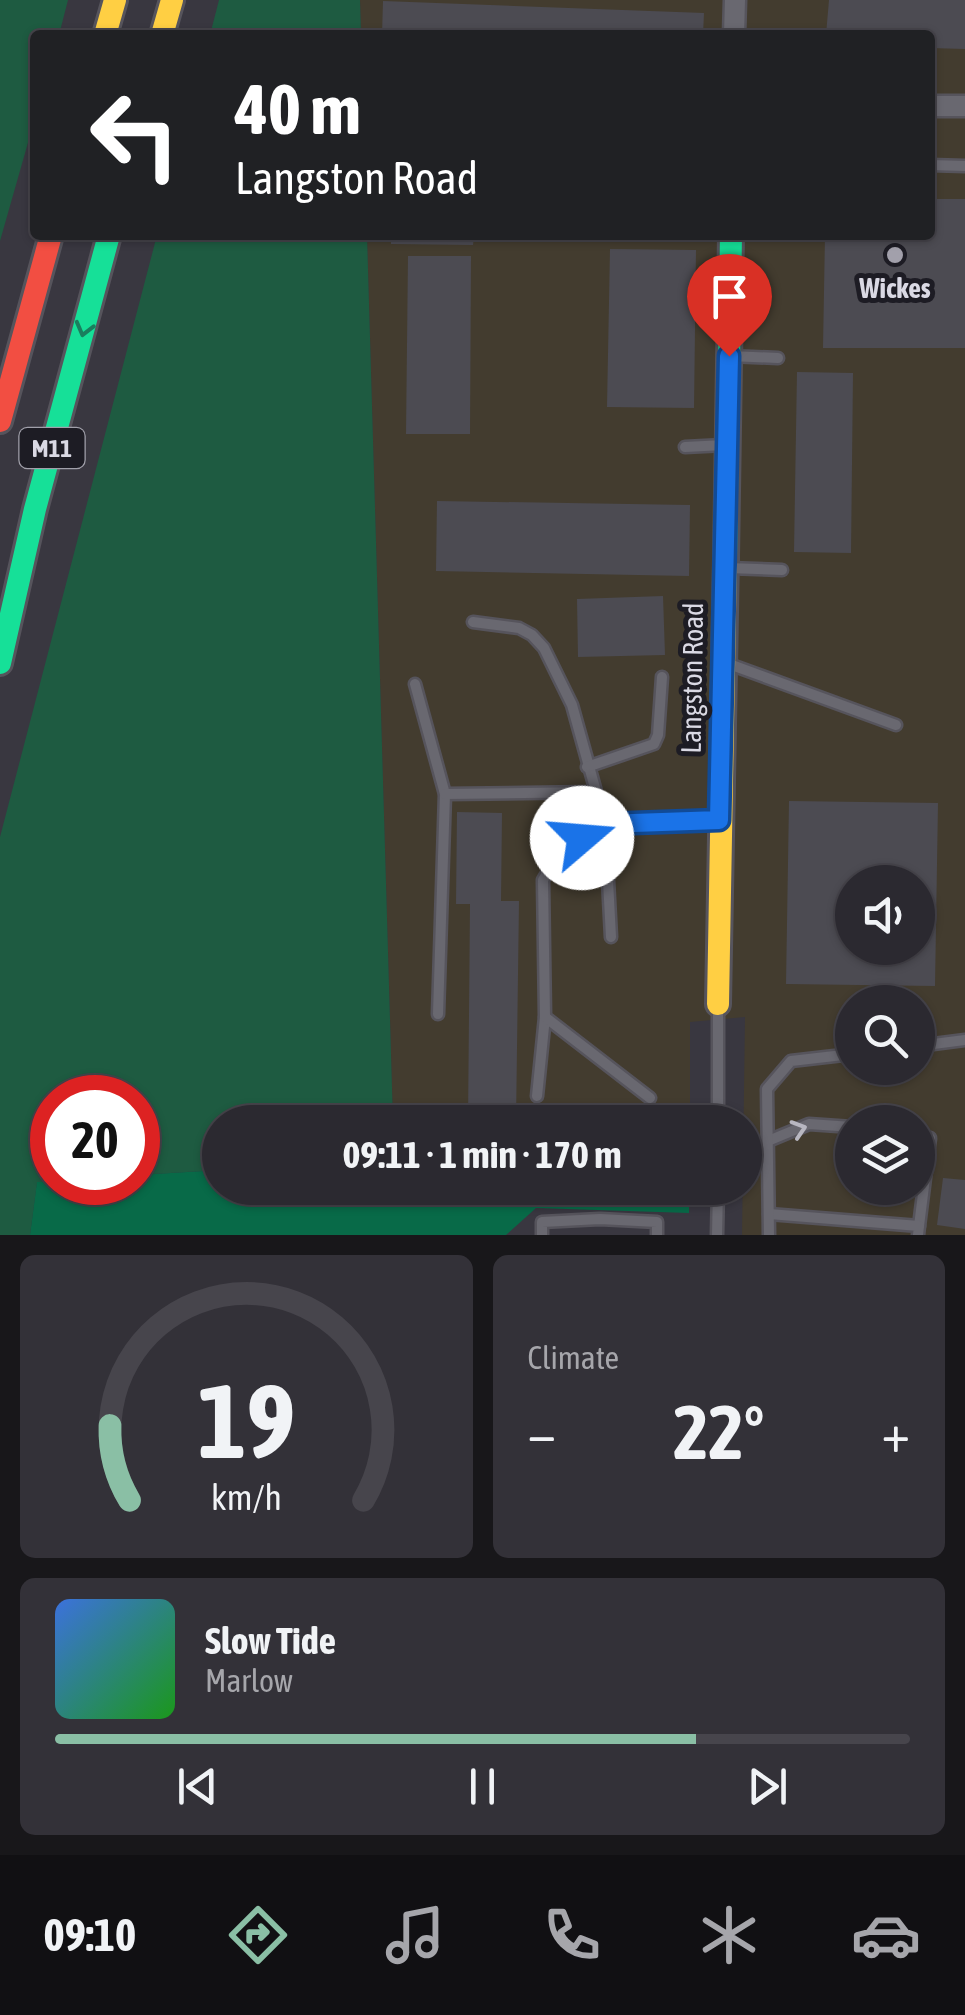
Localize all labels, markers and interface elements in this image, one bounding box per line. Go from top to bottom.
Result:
text: 40 m [235,69,361,149]
icon: left [70,70,200,200]
text: Langston Road [235,152,478,204]
marker: Wickes [884,244,906,266]
pin [687,254,772,357]
icon: arrive [702,269,757,324]
place label: Wickes [858,272,931,304]
one-way arrow [74,320,95,337]
road number: M11 [20,428,84,468]
street label: Langston Road [675,602,709,754]
position arrow [530,786,634,890]
map controls [835,865,935,1205]
button: sound [835,865,935,965]
button: search [835,985,935,1085]
speed limit sign: 20 [30,1075,160,1205]
button: layers [835,1105,935,1205]
one-way arrow [790,1121,807,1141]
text: 09:11 · 1 min · 170 m [342,1133,622,1176]
text: Climate [528,1339,619,1376]
text: 19 [197,1361,295,1480]
text: 22° [673,1389,764,1475]
text: − [528,1401,556,1464]
text: + [881,1401,910,1464]
text: km/h [211,1477,282,1518]
text: Slow Tide [205,1619,336,1662]
text: Marlow [205,1662,293,1699]
icon: previous [170,1759,225,1814]
icon: pause [455,1759,510,1814]
icon: next [740,1759,795,1814]
icon: directions [223,1900,293,1970]
icon: music [380,1900,450,1970]
icon: phone [537,1900,607,1970]
icon: climate [694,1900,764,1970]
icon: car [851,1900,921,1970]
text: 09:10 [44,1909,136,1961]

